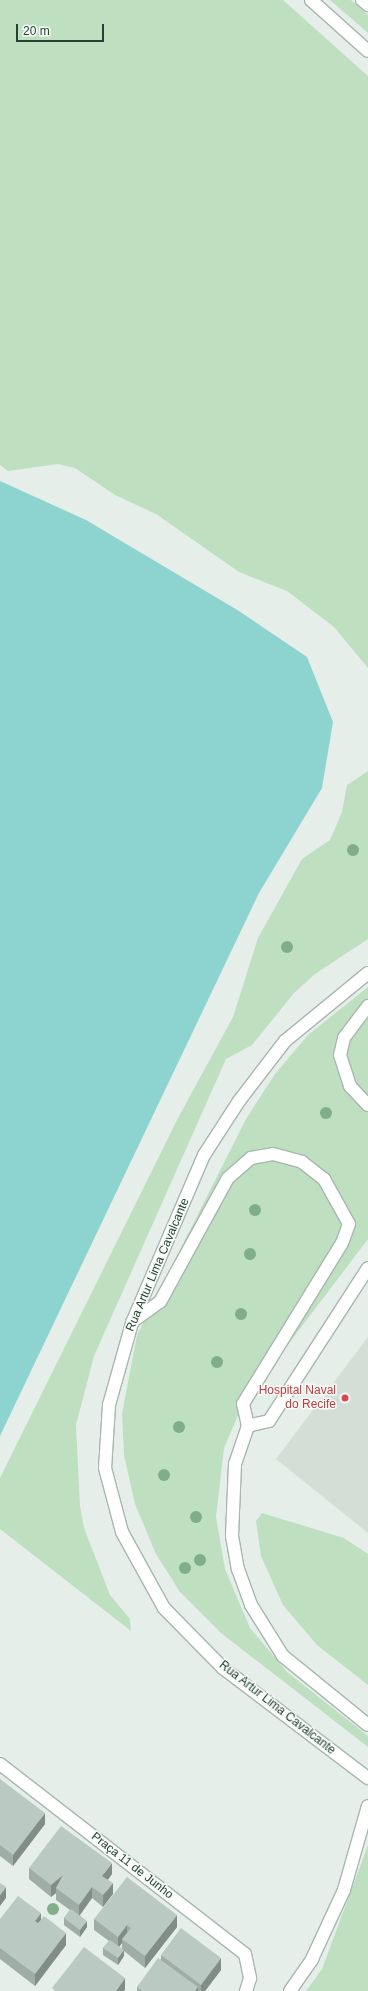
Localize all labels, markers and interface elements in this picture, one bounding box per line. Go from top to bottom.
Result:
scale bar [18,16,106,42]
text: 20 m [23,24,50,38]
street label: Rua Artur Lima Cavalcante [123,1196,193,1334]
place label: Hospital Naval do Recife [259,1384,336,1412]
marker: Hospital Naval do Recife [339,1392,351,1404]
street label: Rua Artur Lima Cavalcante [216,1658,338,1758]
street label: Praça 11 de Junho [88,1830,176,1902]

